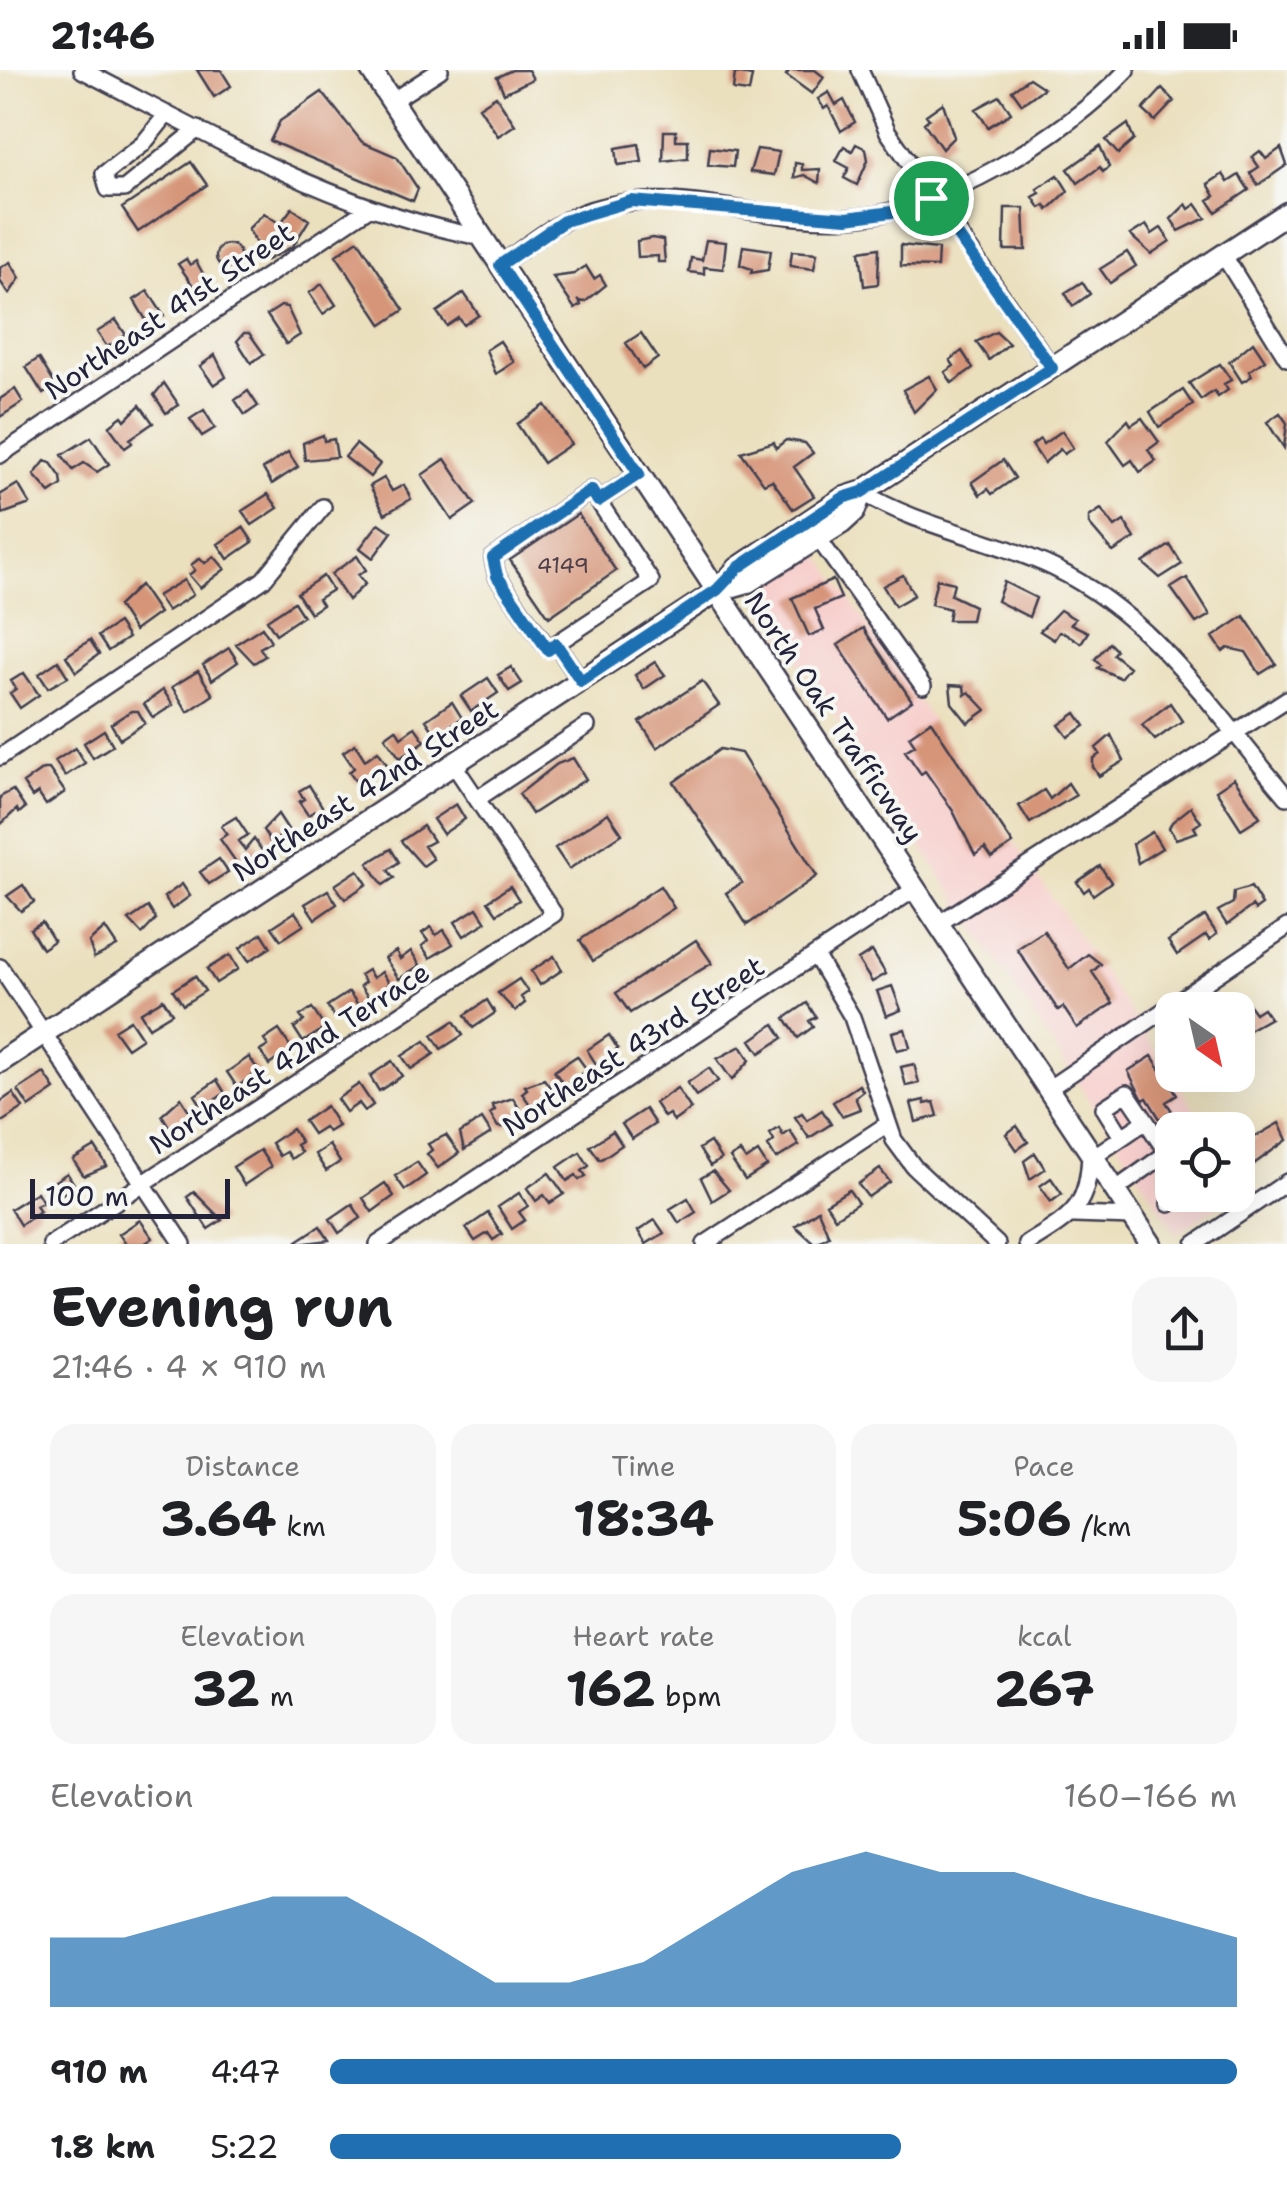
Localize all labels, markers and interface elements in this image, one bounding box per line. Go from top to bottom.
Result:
text: 21:46 [50,10,155,61]
pin [889,156,974,241]
icon: arrive [904,171,959,226]
street label: Northeast 41st Street [37,213,301,409]
house number: 4149 [537,551,589,580]
street label: North Oak Trafficway [736,584,932,850]
street label: Northeast 42nd Street [225,690,505,890]
street label: Northeast 43rd Street [495,947,771,1145]
street label: Northeast 42nd Terrace [141,953,437,1163]
north arrow [1155,992,1255,1092]
map controls [1155,992,1255,1212]
button: locate [1155,1112,1255,1212]
scale bar [30,1174,230,1218]
text: 100 m [45,1177,129,1215]
text: Evening run [50,1270,393,1344]
button: share [1132,1277,1237,1382]
text: 21:46 · 4 × 910 m [50,1345,326,1388]
text: Distance [185,1447,300,1485]
text: Time [611,1447,676,1485]
text: Pace [1013,1447,1075,1485]
text: 3.64 [160,1485,277,1552]
text: 18:34 [573,1485,714,1552]
text: 5:06 [957,1485,1072,1552]
text: km [277,1507,326,1545]
text: /km [1072,1507,1131,1545]
text: Elevation [180,1617,305,1655]
text: Heart rate [572,1617,715,1655]
text: kcal [1017,1617,1071,1655]
text: 32 [192,1655,260,1722]
text: 162 [566,1655,656,1722]
text: 267 [994,1655,1095,1722]
text: m [260,1677,294,1715]
text: bpm [656,1677,721,1715]
text: Elevation [50,1774,193,1817]
text: 160–166 m [1064,1774,1237,1817]
text: 910 m [50,2050,148,2093]
text: 4:47 [210,2050,281,2093]
text: 1.8 km [50,2125,155,2168]
text: 5:22 [210,2125,279,2168]

